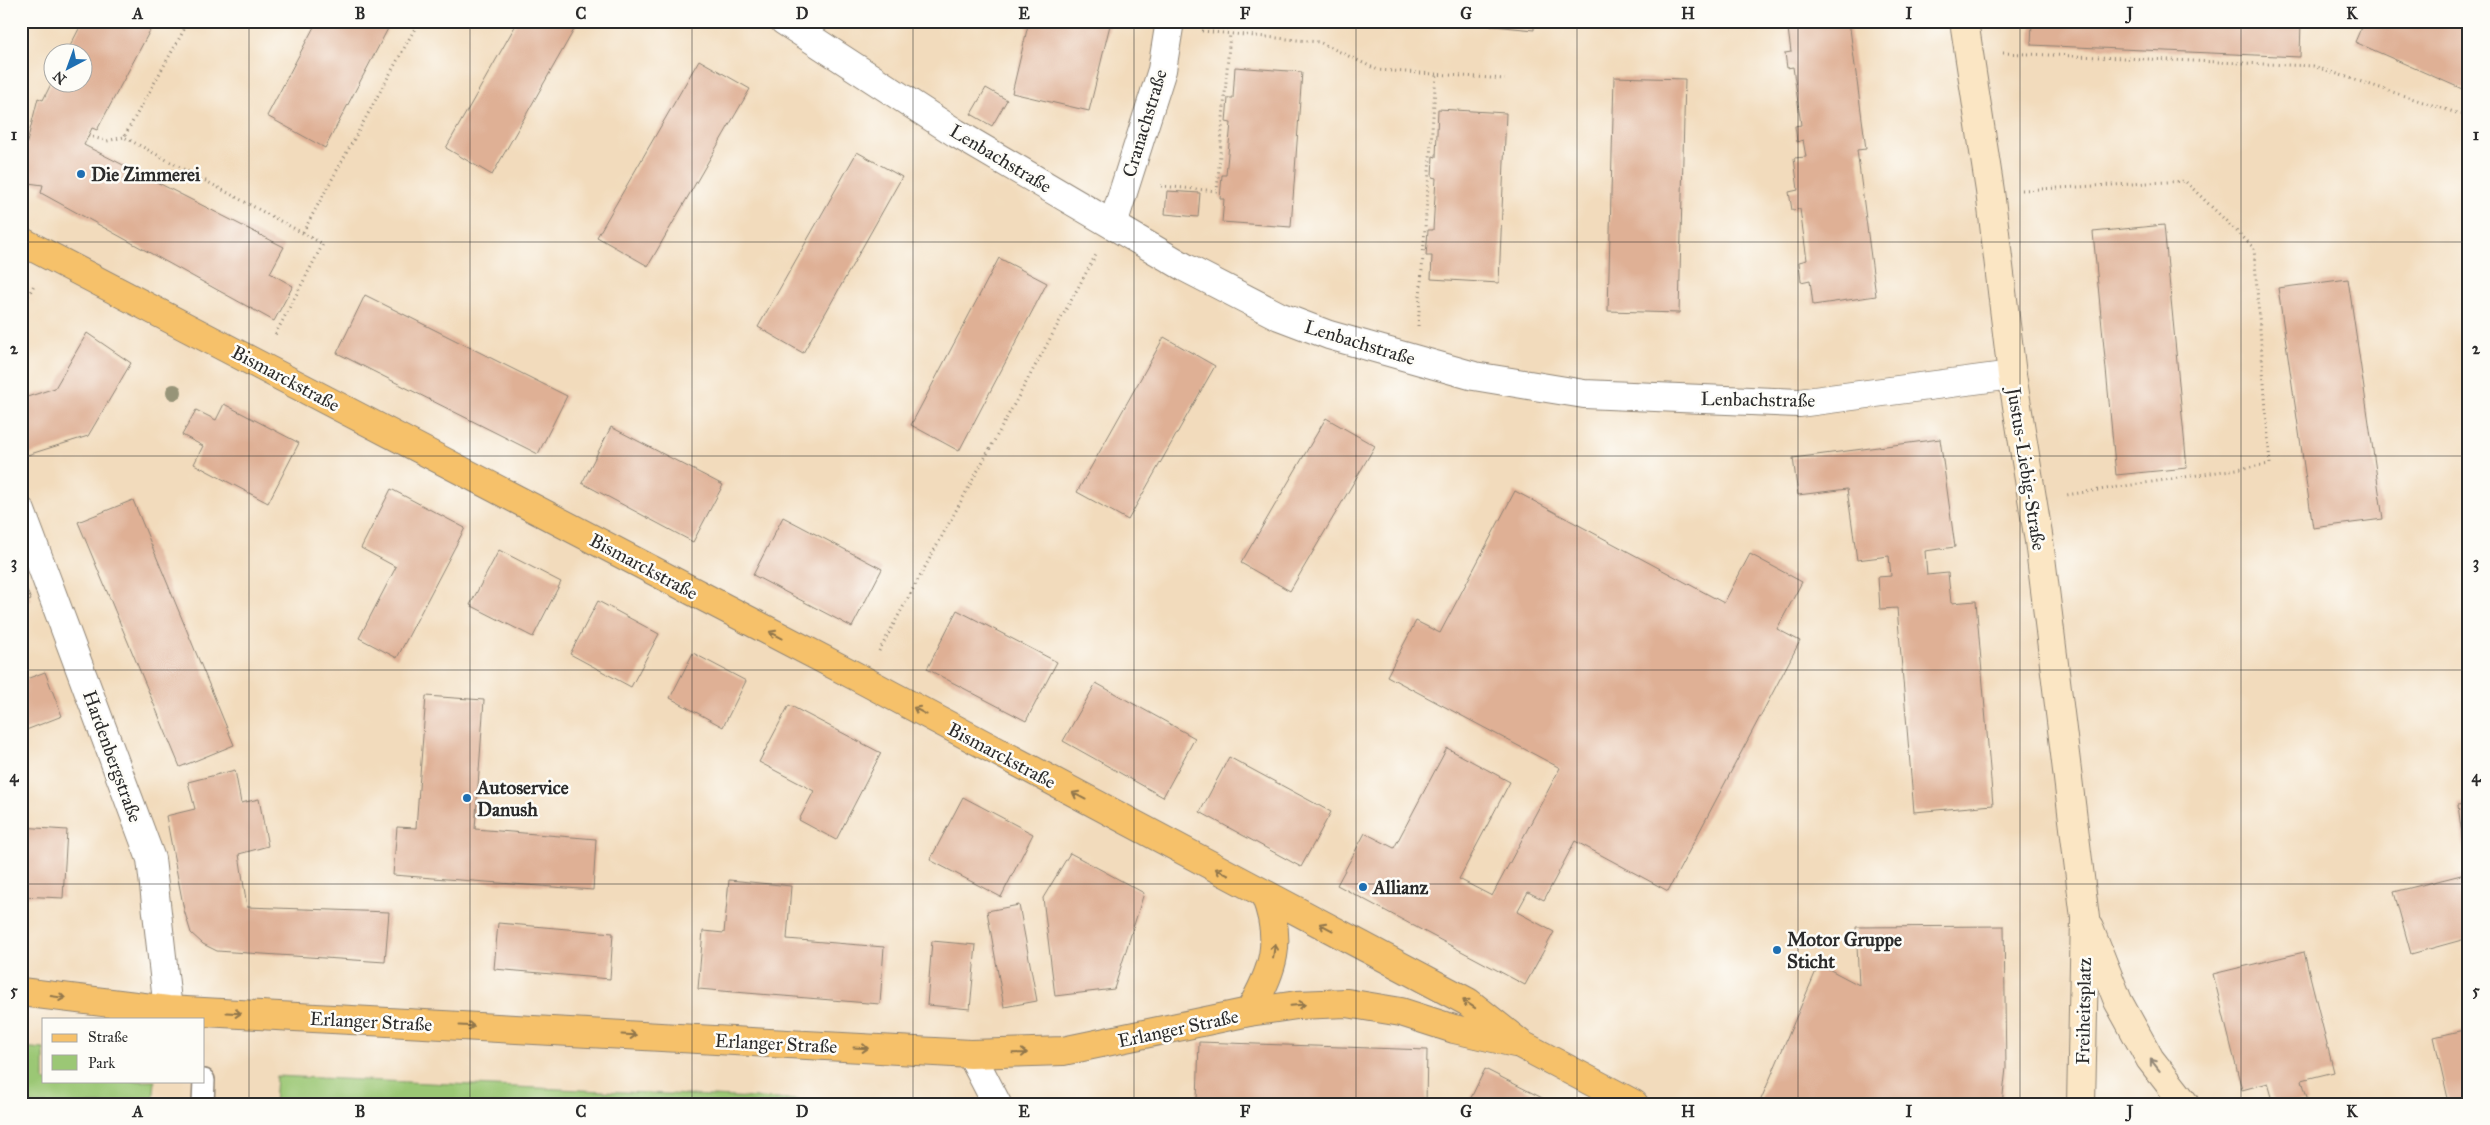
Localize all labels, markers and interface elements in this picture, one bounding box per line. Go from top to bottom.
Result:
text: A [132,4,144,23]
text: B [355,4,365,23]
text: C [576,4,587,23]
text: D [796,4,809,23]
text: E [1018,4,1030,23]
text: F [1240,4,1251,23]
text: G [1460,4,1472,23]
text: H [1681,4,1695,23]
text: I [1906,4,1913,23]
text: J [2125,4,2134,24]
text: K [2346,4,2358,23]
north arrow [42,42,92,92]
street label: Cranachstraße [1117,66,1172,180]
text: N [50,67,70,88]
street label: Lenbachstraße [946,119,1056,198]
text: 1 [11,125,18,144]
text: 1 [2473,125,2480,144]
place label: Die Zimmerei [91,163,201,186]
marker: Die Zimmerei [75,168,87,180]
street label: Lenbachstraße [1302,315,1418,370]
text: 2 [10,339,19,358]
text: 2 [2472,339,2481,358]
street label: Bismarckstraße [228,340,344,417]
street label: Justus-Liebig-Straße [2001,384,2051,552]
street label: Lenbachstraße [1701,387,1816,412]
street label: Bismarckstraße [586,528,702,605]
text: 3 [11,553,17,573]
text: 3 [2473,553,2479,573]
one-way arrow [769,630,784,639]
street label: Hardenbergstraße [77,687,147,826]
one-way arrow [913,705,928,715]
street label: Bismarckstraße [944,717,1060,794]
text: 4 [10,767,20,787]
text: 4 [2472,767,2482,787]
place label: Autoservice Danush [475,776,569,821]
one-way arrow [1072,790,1086,800]
marker: Autoservice Danush [461,792,473,804]
one-way arrow [1215,867,1230,876]
place label: Allianz [1371,876,1429,899]
marker: Allianz [1357,881,1369,893]
one-way arrow [1319,922,1334,932]
place label: Motor Gruppe Sticht [1787,928,1902,973]
one-way arrow [1269,943,1279,959]
marker: Motor Gruppe Sticht [1771,944,1783,956]
street label: Freiheitsplatz [2071,957,2096,1065]
text: 5 [10,981,18,1000]
text: 5 [2472,981,2480,1000]
one-way arrow [50,992,66,1002]
one-way arrow [1463,999,1477,1009]
one-way arrow [1289,1001,1305,1010]
street label: Erlanger Straße [1116,1004,1241,1053]
street label: Erlanger Straße [309,1007,433,1037]
one-way arrow [226,1009,242,1018]
legend [42,1018,205,1082]
one-way arrow [458,1022,474,1031]
text: Straße [88,1028,128,1046]
street label: Erlanger Straße [714,1029,838,1059]
one-way arrow [621,1031,637,1040]
one-way arrow [853,1043,869,1052]
one-way arrow [1011,1048,1027,1058]
text: Park [88,1054,115,1072]
one-way arrow [2150,1058,2160,1072]
text: A [132,1102,144,1121]
text: B [355,1102,365,1121]
text: C [576,1102,587,1121]
text: D [796,1102,809,1121]
text: E [1018,1102,1030,1121]
text: F [1240,1102,1251,1121]
text: G [1460,1102,1472,1121]
text: H [1681,1102,1695,1121]
text: I [1906,1102,1913,1121]
text: J [2125,1102,2134,1122]
text: K [2346,1102,2358,1121]

